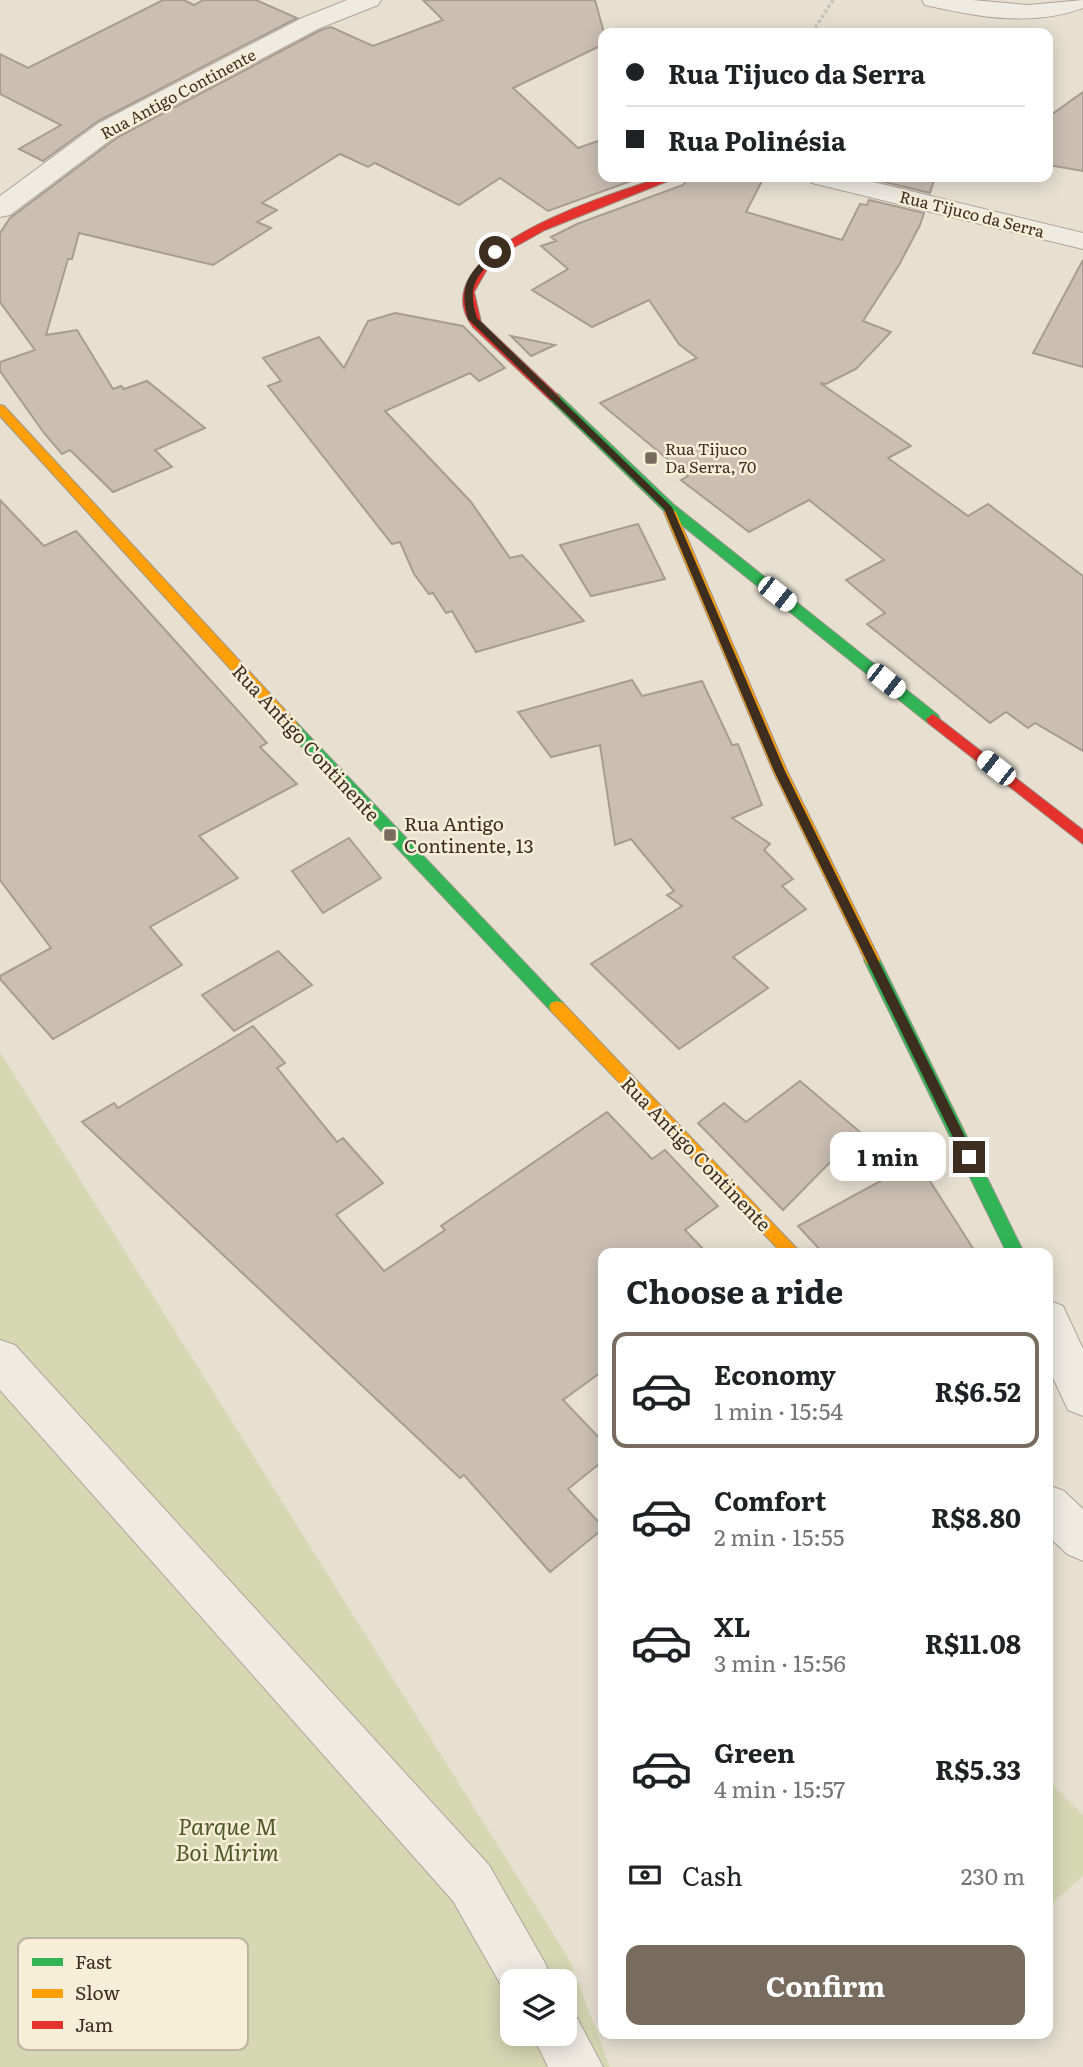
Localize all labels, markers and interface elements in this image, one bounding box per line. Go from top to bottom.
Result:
street label: Rua Antigo Continente [95,42,260,144]
text: Rua Tijuco da Serra [668,53,926,92]
text: Rua Polinésia [668,120,846,159]
street label: Rua Tijuco da Serra [897,183,1047,243]
route start [479,236,511,268]
place label: Rua Tijuco Da Serra, 70 [665,436,756,478]
marker: Rua Tijuco Da Serra, 70 [643,450,659,466]
car [754,573,801,615]
street label: Rua Antigo Continente [226,658,387,827]
car [863,660,910,702]
car [973,747,1020,789]
place label: Rua Antigo Continente, 13 [404,809,534,859]
marker: Rua Antigo Continente, 13 [382,827,398,843]
street label: Rua Antigo Continente [615,1070,778,1237]
callout: 1 min [829,1132,944,1182]
text: 1 min [857,1139,919,1173]
route end [953,1141,985,1173]
text: Choose a ride [626,1266,843,1314]
text: Economy [714,1354,836,1393]
icon: car [630,1359,693,1422]
text: R$6.52 [935,1371,1021,1410]
text: 1 min · 15:54 [714,1393,843,1427]
text: Comfort [714,1480,826,1519]
icon: car [630,1485,693,1548]
text: R$8.80 [931,1497,1021,1536]
text: 2 min · 15:55 [714,1519,844,1553]
text: XL [714,1606,751,1645]
icon: car [630,1611,693,1674]
text: R$11.08 [925,1623,1021,1662]
text: 3 min · 15:56 [714,1645,846,1679]
text: Green [714,1732,795,1771]
icon: car [630,1737,693,1800]
text: R$5.33 [935,1749,1021,1788]
text: 4 min · 15:57 [714,1771,845,1805]
park label: Parque M Boi Mirim [175,1808,279,1868]
text: Cash [682,1855,743,1894]
icon: cash [626,1856,664,1894]
text: 230 m [961,1858,1025,1892]
legend [18,1938,248,2050]
button: Confirm [626,1945,1025,2025]
text: Fast [75,1947,112,1975]
map controls [500,1969,577,2046]
button: layers [500,1969,577,2046]
text: Slow [75,1978,120,2006]
text: Jam [75,2010,113,2038]

